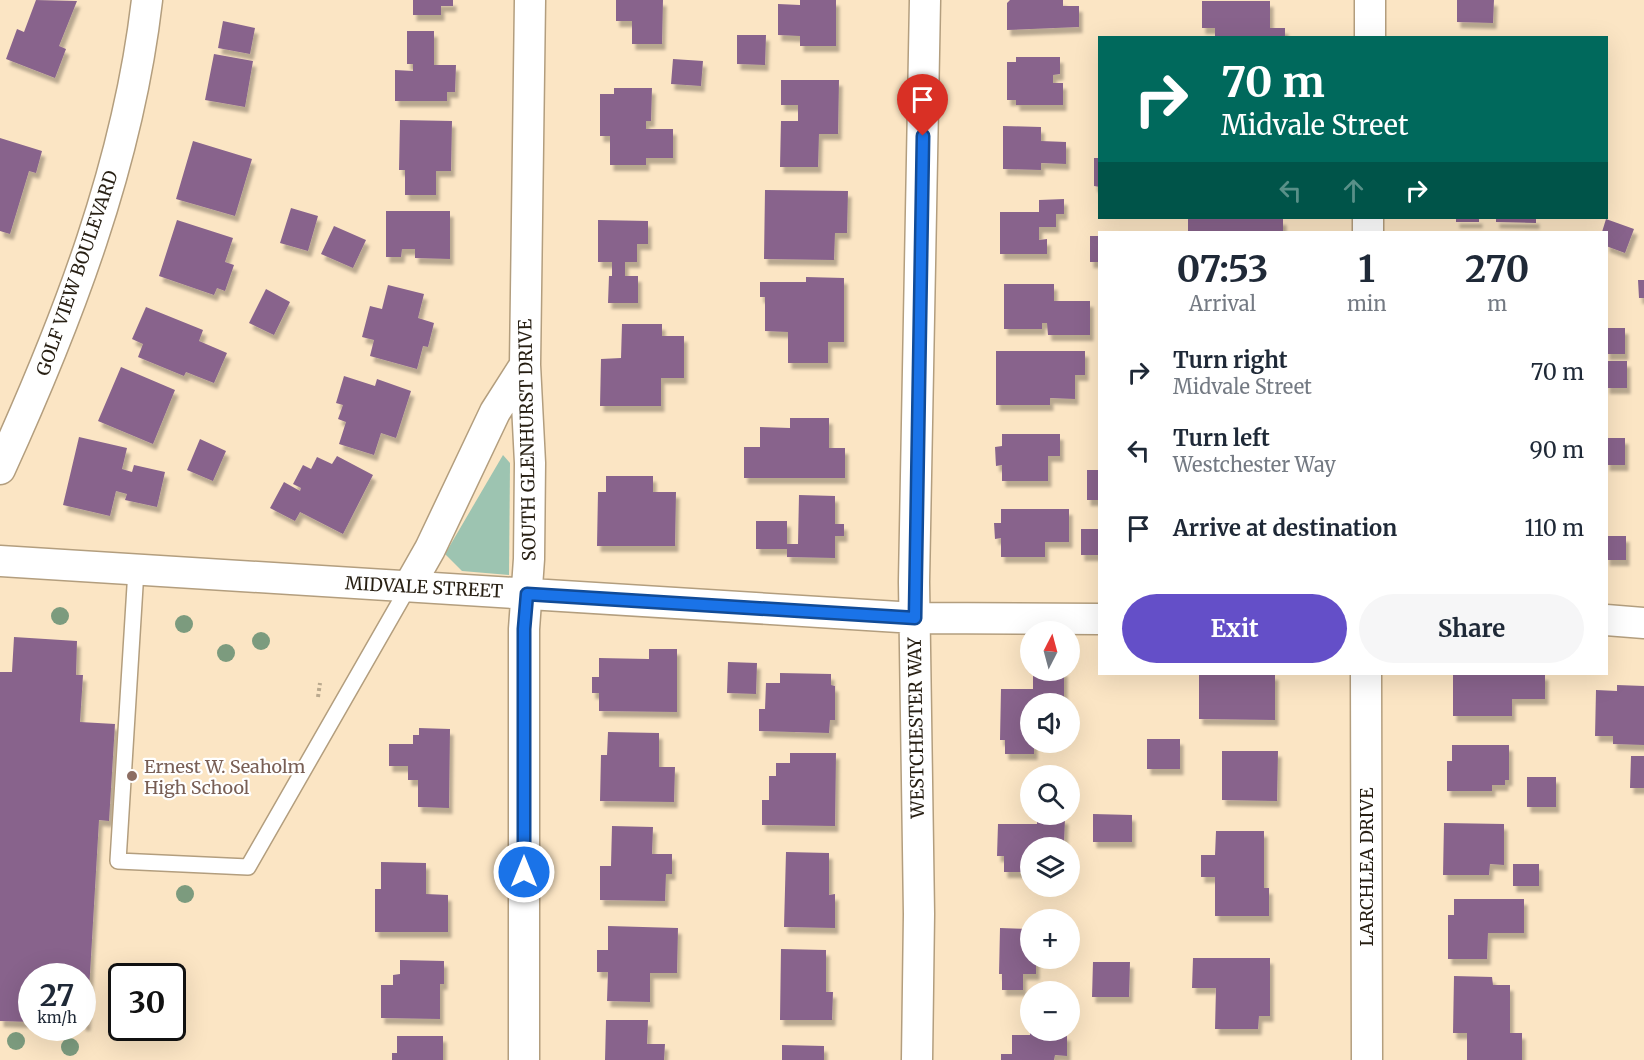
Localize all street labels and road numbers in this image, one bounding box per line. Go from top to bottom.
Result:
street label: GOLF VIEW BOULEVARD [31,167,123,379]
street label: SOUTH GLENHURST DRIVE [513,318,541,561]
street label: MIDVALE STREET [344,571,504,603]
street label: WESTCHESTER WAY [903,637,929,820]
street label: LARCHLEA DRIVE [1355,787,1378,946]

